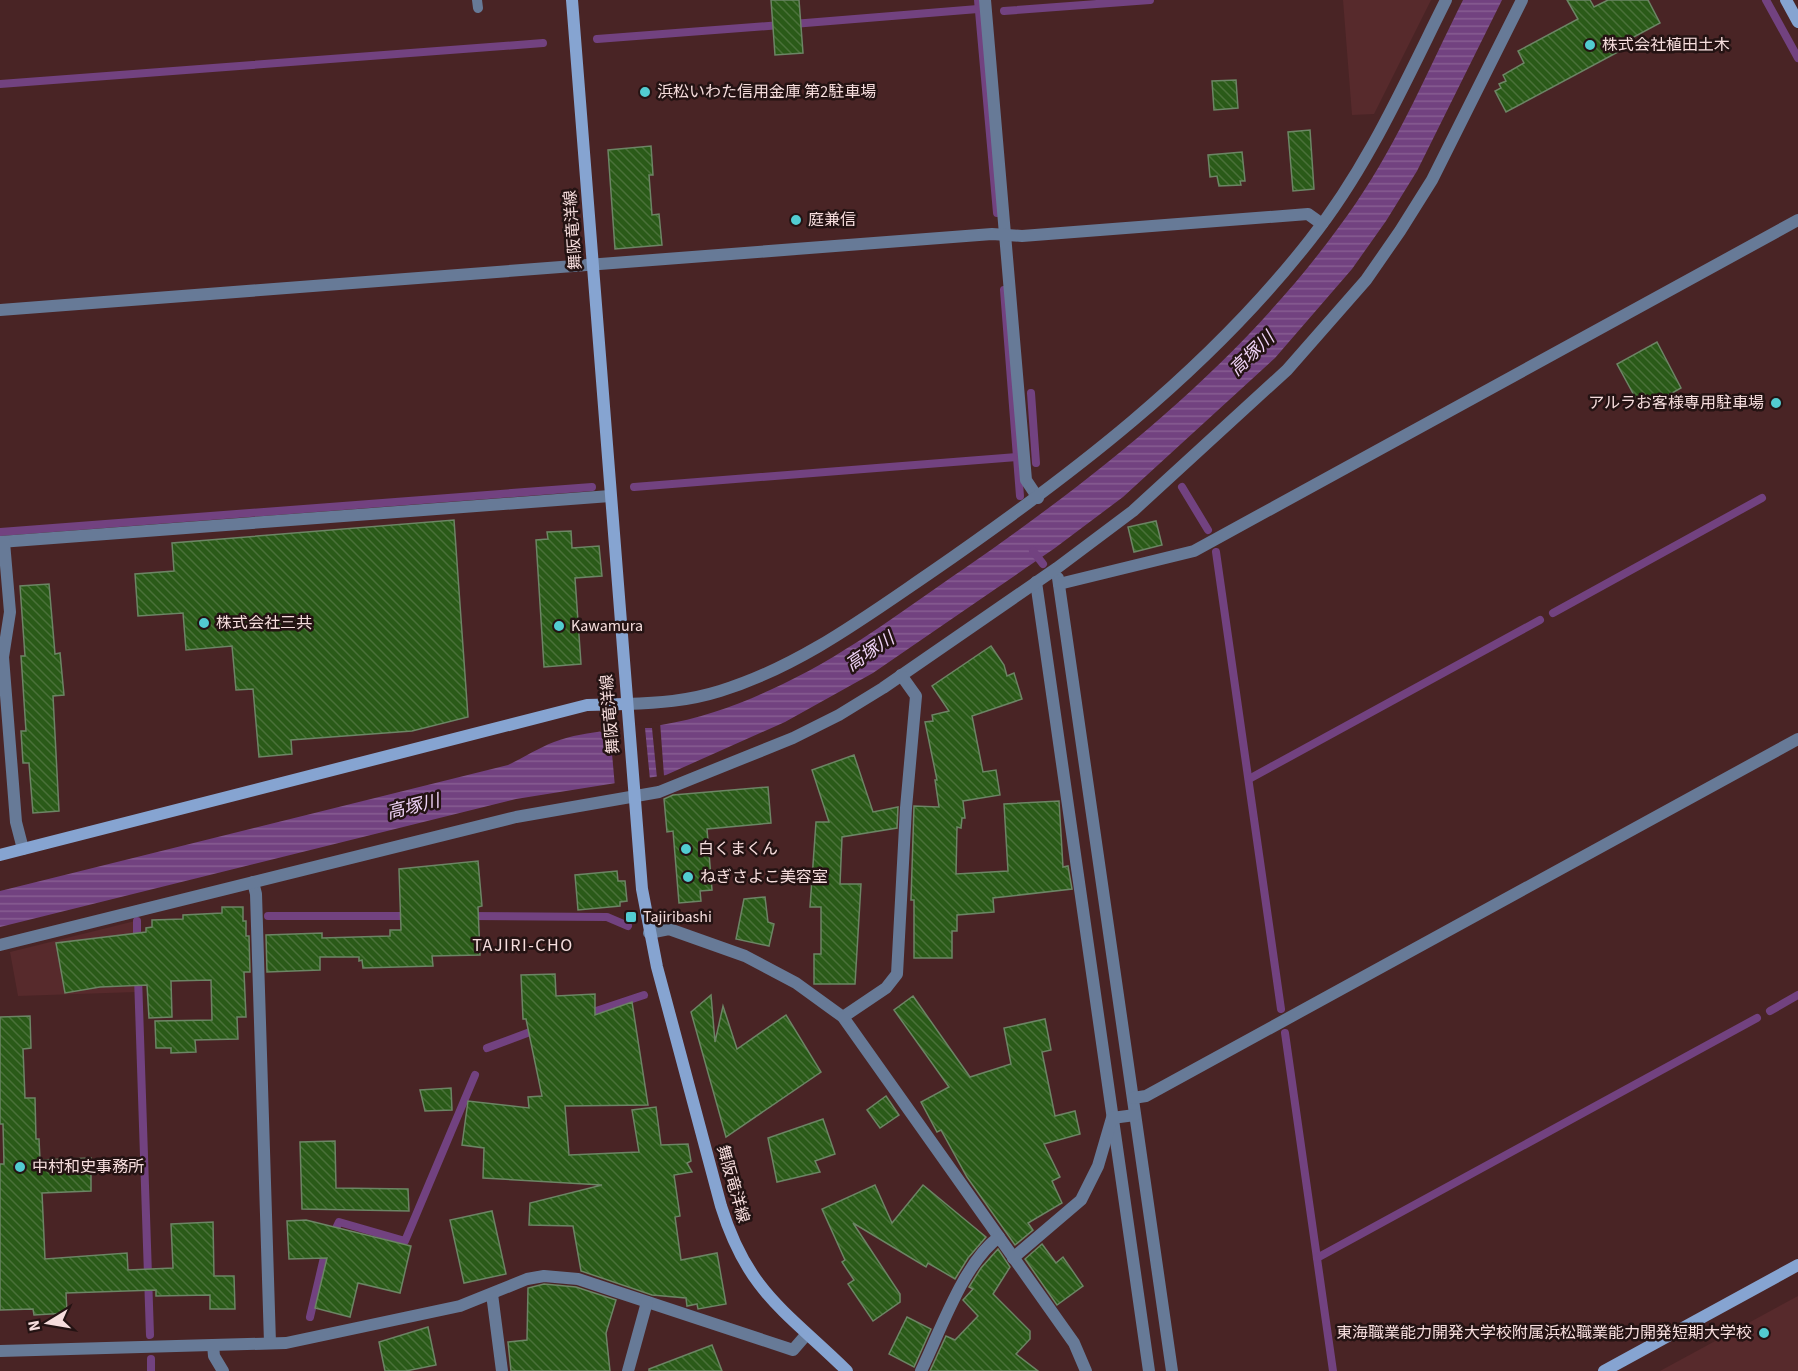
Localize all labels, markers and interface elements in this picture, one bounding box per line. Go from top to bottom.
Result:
place label: 株式会社植田土木 [1602,34,1730,56]
marker: 株式会社植田土木 [1583,38,1597,52]
place label: 浜松いわた信用金庫 第2駐車場 [657,81,876,103]
marker: 浜松いわた信用金庫 第2駐車場 [638,85,652,99]
street label: 舞阪竜洋線 [559,189,587,271]
place label: 庭兼信 [808,209,856,231]
marker: 庭兼信 [789,213,803,227]
water label: 高塚川 [1224,325,1282,382]
place label: アルラお客様専用駐車場 [1588,392,1764,414]
marker: アルラお客様専用駐車場 [1769,396,1783,410]
place label: 株式会社三共 [216,612,312,634]
place label: Kawamura [571,615,643,637]
marker: 株式会社三共 [197,616,211,630]
marker: Kawamura [552,619,566,633]
water label: 高塚川 [841,625,901,677]
street label: 舞阪竜洋線 [596,673,624,755]
water label: 高塚川 [384,788,444,826]
place label: 白くまくん [698,838,778,860]
marker: 白くまくん [679,842,693,856]
place label: ねぎさよこ美容室 [700,866,828,888]
marker: ねぎさよこ美容室 [681,870,695,884]
place label: Tajiribashi [643,906,712,928]
marker: Tajiribashi [624,910,638,924]
district label: TAJIRI-CHO [472,933,574,958]
street label: 舞阪竜洋線 [711,1143,755,1225]
place label: 中村和史事務所 [32,1156,144,1178]
marker: 中村和史事務所 [13,1160,27,1174]
north arrow [18,1293,78,1353]
text: N [22,1318,46,1333]
place label: 東海職業能力開発大学校附属浜松職業能力開発短期大学校 [1336,1322,1752,1344]
marker: 東海職業能力開発大学校附属浜松職業能力開発短期大学校 [1757,1326,1771,1340]

